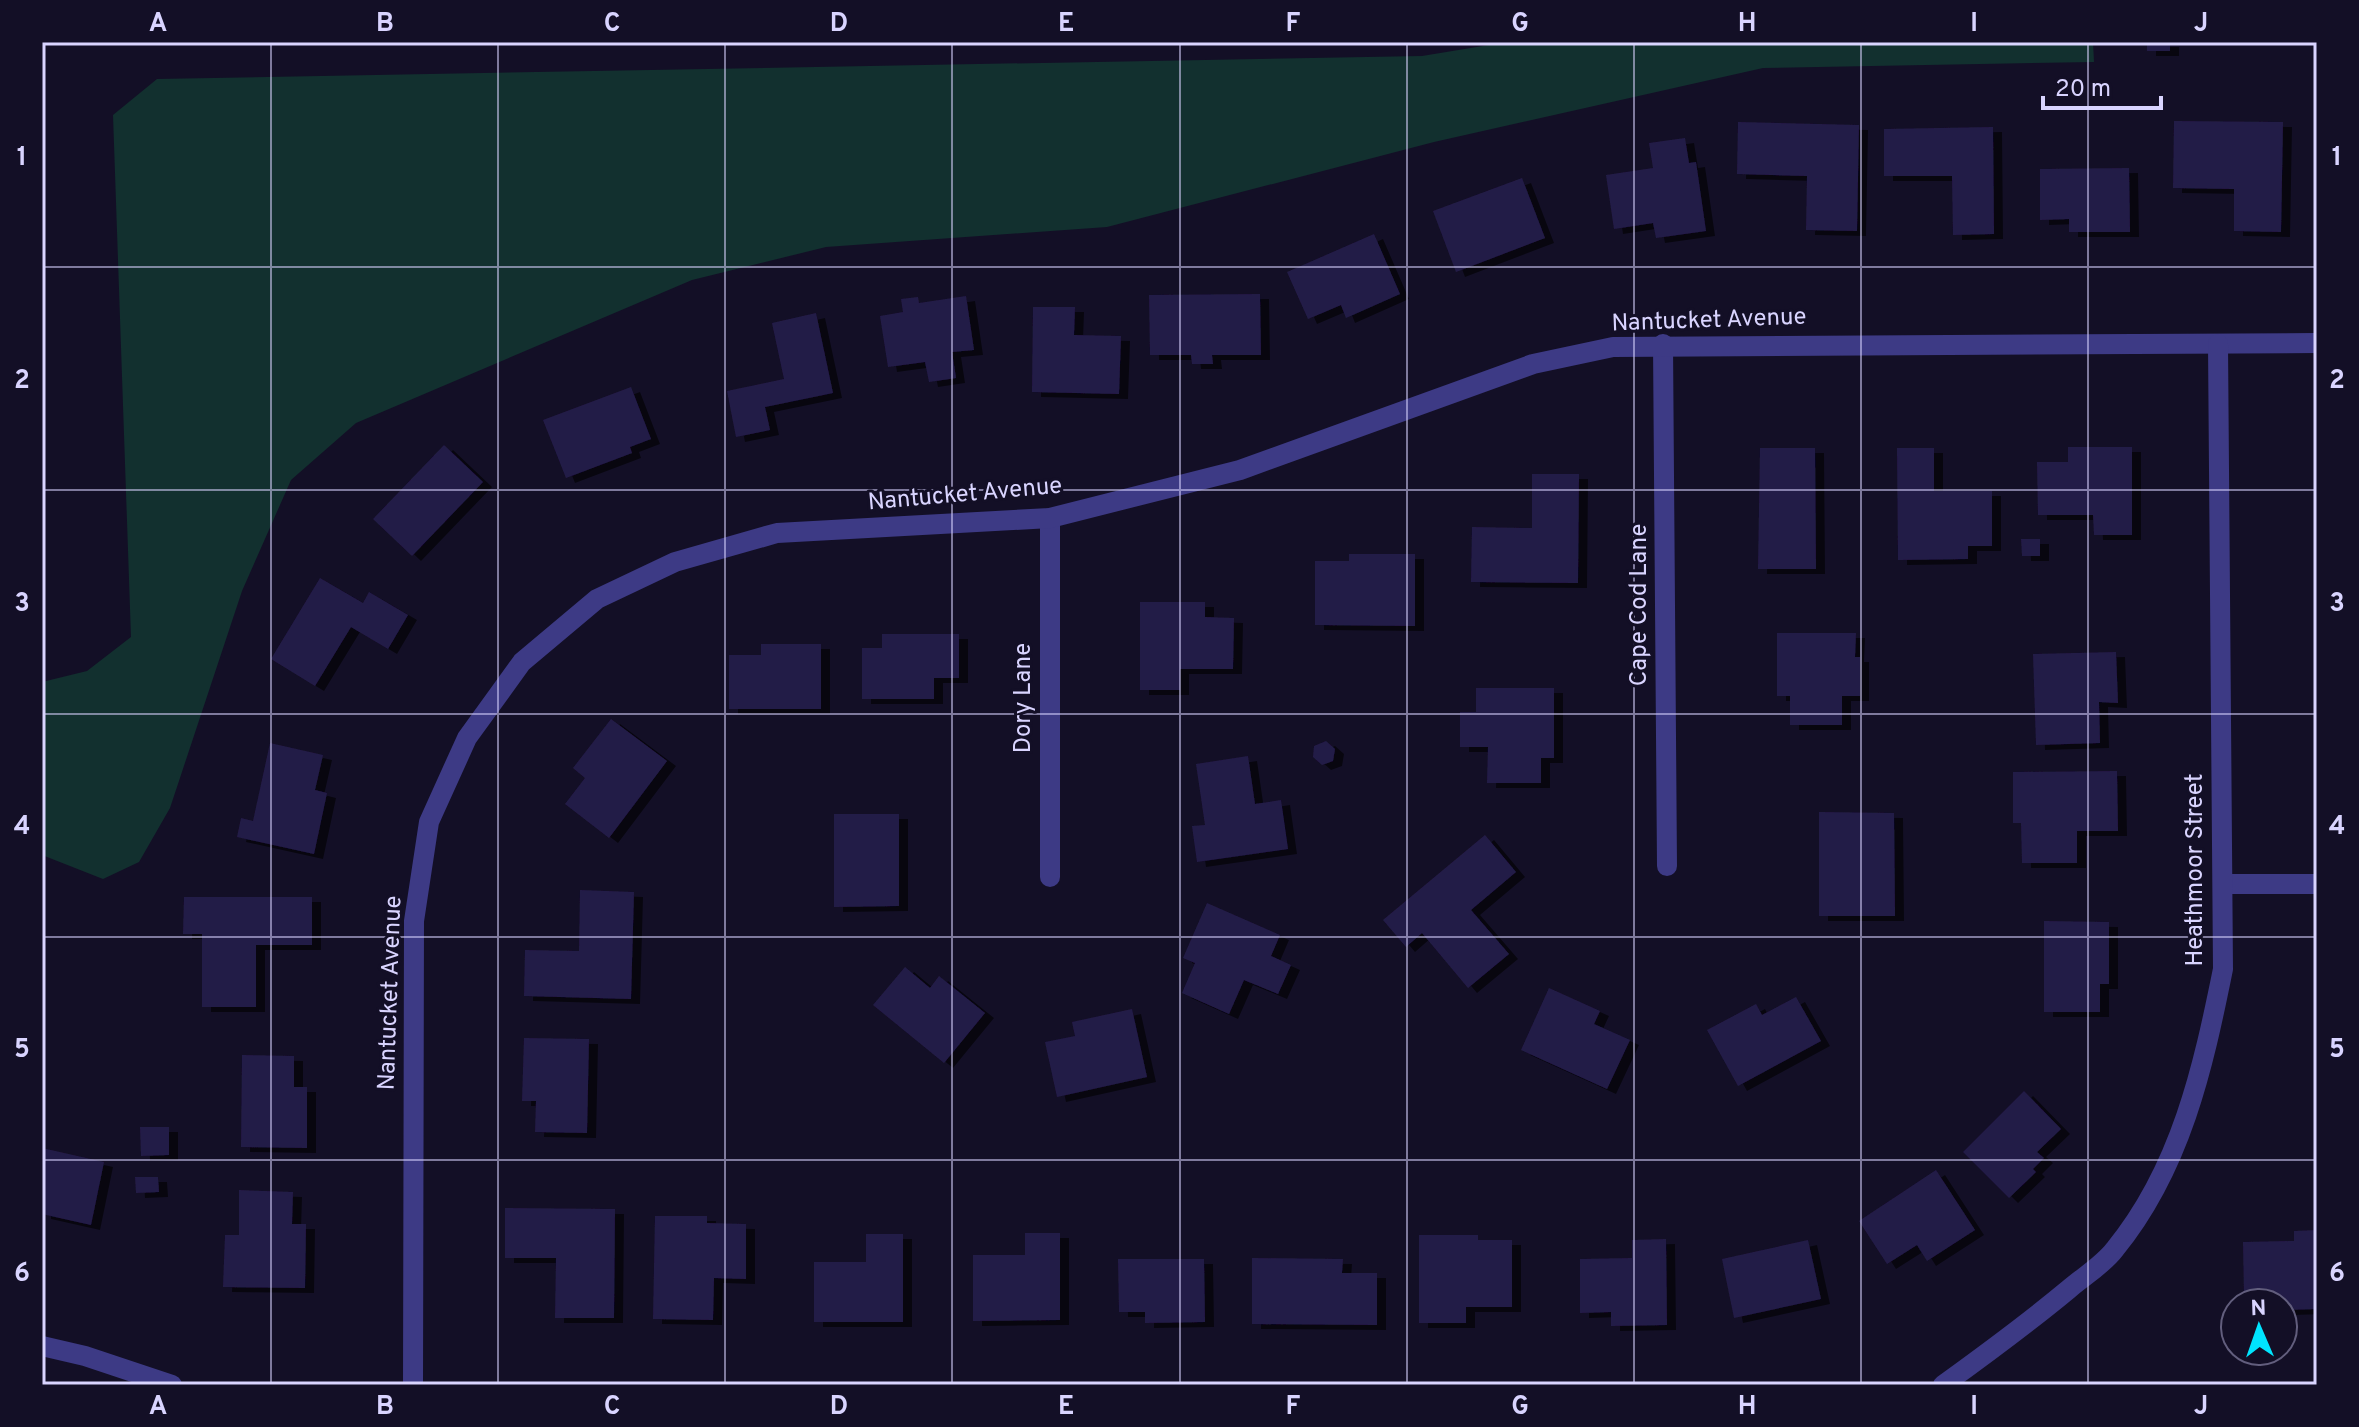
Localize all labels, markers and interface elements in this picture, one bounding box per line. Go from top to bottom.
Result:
text: A [149,8,167,41]
text: B [376,8,394,41]
text: C [604,8,620,41]
text: D [830,8,848,41]
text: E [1058,8,1074,41]
text: F [1286,8,1301,41]
text: G [1511,8,1529,41]
text: H [1738,8,1756,41]
text: I [1970,8,1978,41]
text: J [2194,8,2208,41]
scale bar [2043,60,2161,110]
text: 20 m [2055,75,2111,105]
text: 1 [17,142,27,175]
text: 1 [2332,142,2342,175]
street label: Nantucket Avenue [1611,303,1807,339]
text: 2 [14,365,30,398]
text: 2 [2329,365,2345,398]
street label: Nantucket Avenue [867,472,1063,518]
street label: Cape Cod Lane [1625,524,1655,686]
text: 3 [14,588,30,621]
text: 3 [2329,588,2345,621]
street label: Dory Lane [1009,643,1039,753]
street label: Heathmoor Street [2181,773,2211,967]
text: 4 [14,811,30,844]
text: 4 [2329,811,2345,844]
street label: Nantucket Avenue [373,895,409,1091]
text: 5 [14,1034,30,1067]
text: 5 [2329,1034,2345,1067]
text: 6 [14,1258,30,1291]
text: 6 [2329,1258,2345,1291]
north arrow [2219,1287,2299,1367]
text: N [2250,1296,2267,1323]
text: A [149,1391,167,1424]
text: B [376,1391,394,1424]
text: C [604,1391,620,1424]
text: D [830,1391,848,1424]
text: E [1058,1391,1074,1424]
text: F [1286,1391,1301,1424]
text: G [1511,1391,1529,1424]
text: H [1738,1391,1756,1424]
text: I [1970,1391,1978,1424]
text: J [2194,1391,2208,1424]

